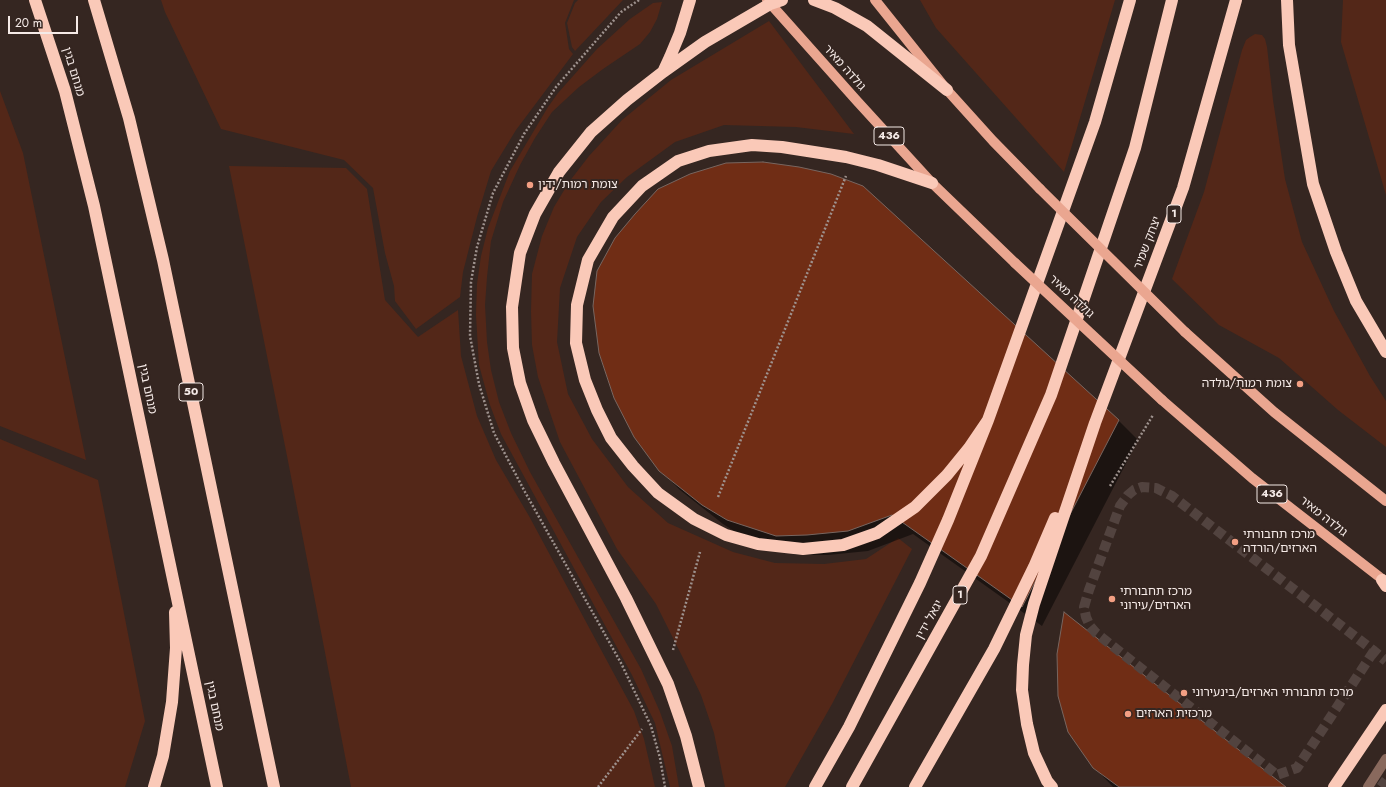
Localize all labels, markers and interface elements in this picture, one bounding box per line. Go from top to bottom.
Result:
scale bar [10,8,80,34]
text: 20 m [15,14,42,32]
street label: גולדה מאיר [820,42,868,94]
street label: מנחם בגין [59,46,87,98]
road number: 436 [874,127,904,145]
place label: צומת רמות/ידין [538,178,618,192]
marker: צומת רמות/ידין [525,180,535,190]
road number: 1 [1167,205,1181,223]
street label: יצחק שמיר [1131,214,1165,272]
street label: גולדה מאיר [1045,272,1097,322]
street label: מנחם בגין [135,363,159,415]
place label: צומת רמות/גולדה [1202,377,1292,391]
marker: צומת רמות/גולדה [1295,379,1305,389]
road number: 50 [179,383,203,401]
road number: 436 [1257,485,1287,503]
street label: גולדה מאיר [1296,494,1350,540]
place label: מרכז תחבורתי הארזים/הורדה [1243,528,1317,556]
marker: מרכז תחבורתי הארזים/הורדה [1230,537,1240,547]
place label: מרכז תחבורתי הארזים/עירוני [1120,585,1192,613]
road number: 1 [953,586,967,604]
marker: מרכז תחבורתי הארזים/עירוני [1107,594,1117,604]
street label: יגאל ידין [913,598,947,642]
street label: מנחם בגין [202,680,226,732]
place label: מרכז תחבורתי הארזים/בינעירוני [1192,686,1354,700]
marker: מרכז תחבורתי הארזים/בינעירוני [1179,688,1189,698]
place label: מרכזית הארזים [1136,707,1212,721]
marker: מרכזית הארזים [1123,709,1133,719]

